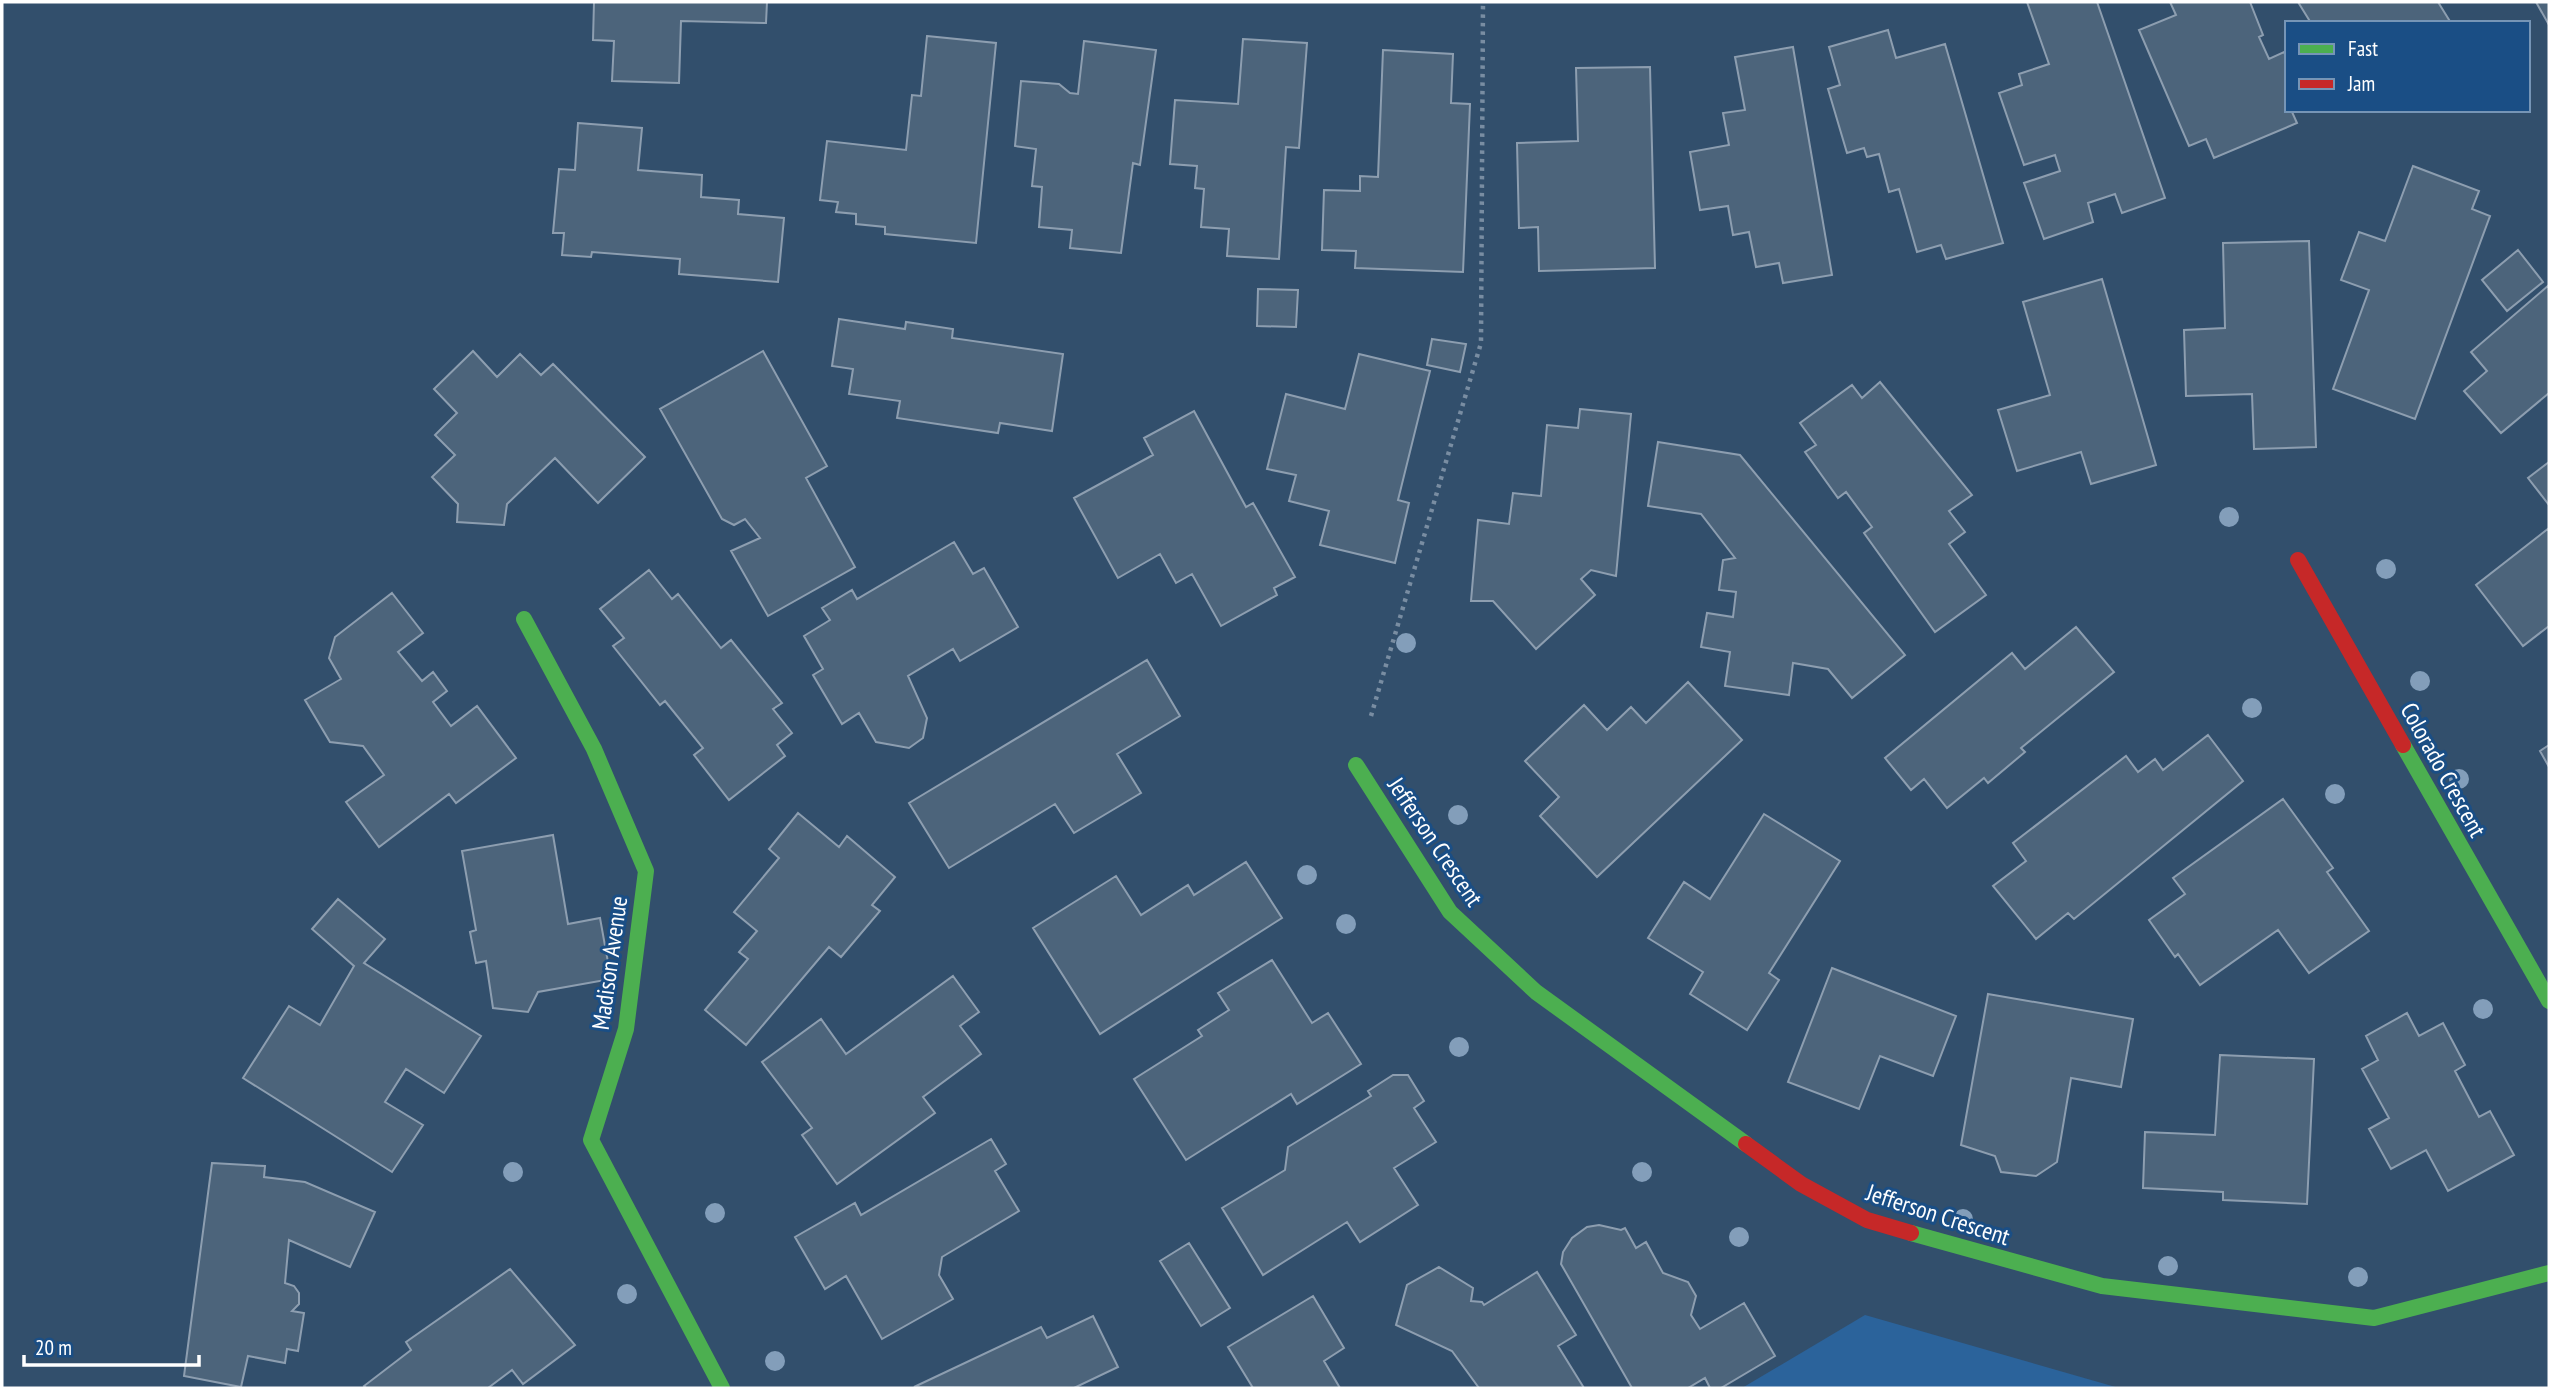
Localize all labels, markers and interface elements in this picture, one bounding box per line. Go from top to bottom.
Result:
legend [2285,21,2530,112]
text: Fast [2348,35,2378,62]
text: Jam [2347,70,2375,97]
street label: Colorado Crescent [2394,697,2493,843]
street label: Jefferson Crescent [1380,770,1490,912]
street label: Madison Avenue [585,894,634,1032]
street label: Jefferson Crescent [1862,1176,2014,1252]
scale bar [24,1324,200,1368]
text: 20 m [35,1334,72,1361]

